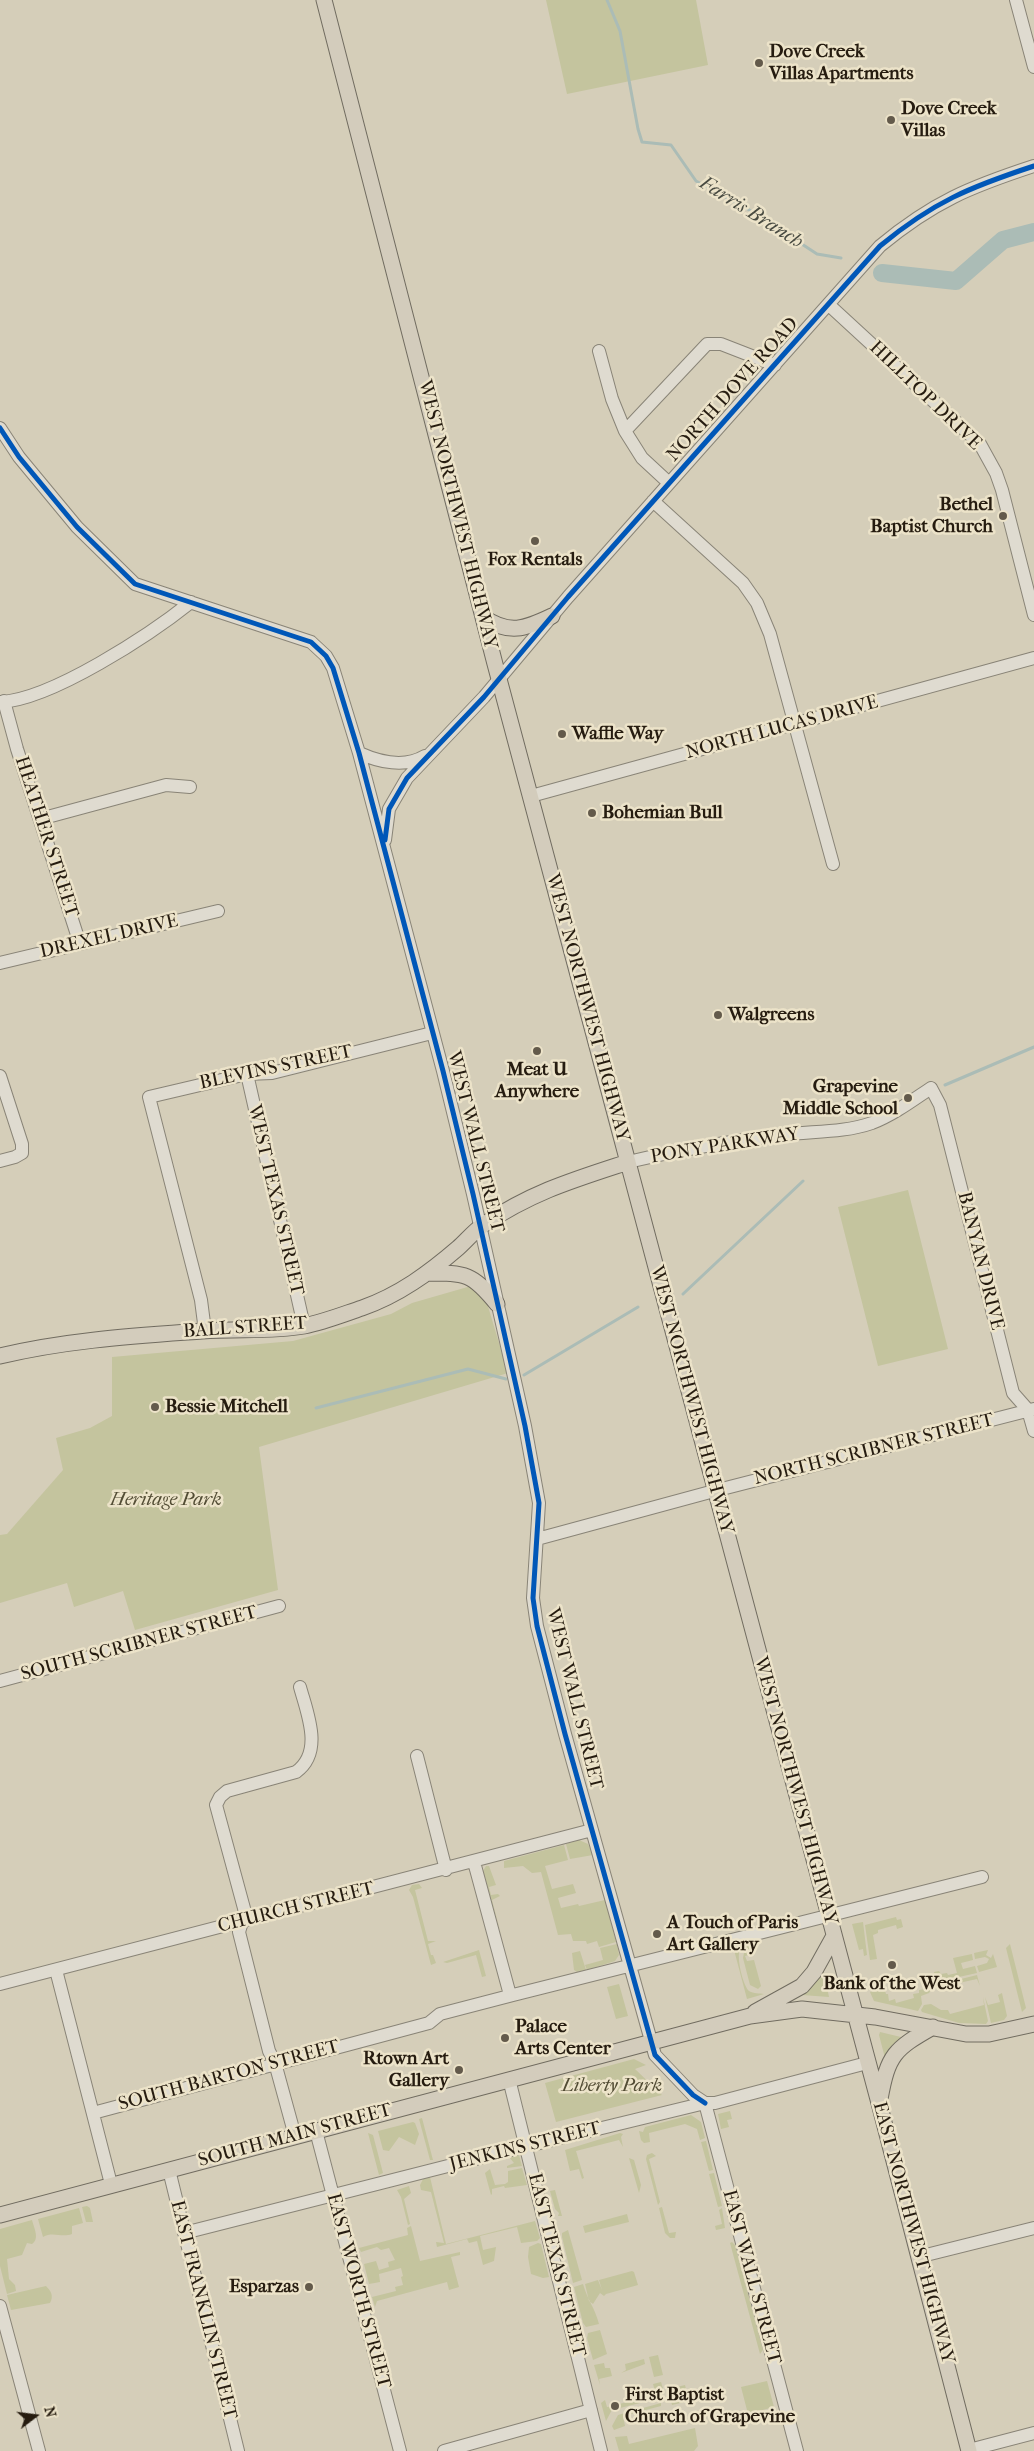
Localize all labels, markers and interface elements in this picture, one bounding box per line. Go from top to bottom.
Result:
place label: Dove Creek Villas Apartments [769,41,914,85]
marker: Dove Creek Villas Apartments [753,57,765,69]
place label: Dove Creek Villas [901,98,997,142]
marker: Dove Creek Villas [885,114,897,126]
water label: Farris Branch [695,172,807,254]
street label: NORTH DOVE ROAD [662,313,804,467]
street label: HILLTOP DRIVE [864,337,986,455]
street label: WEST NORTHWEST HIGHWAY [412,378,502,652]
place label: Bethel Baptist Church [870,494,993,538]
marker: Bethel Baptist Church [997,510,1009,522]
marker: Fox Rentals [529,535,541,547]
place label: Fox Rentals [488,549,582,571]
street label: NORTH LUCAS DRIVE [683,691,881,765]
place label: Waffle Way [572,723,664,745]
marker: Waffle Way [556,728,568,740]
street label: HEATHER STREET [9,754,83,920]
place label: Bohemian Bull [602,802,723,824]
marker: Bohemian Bull [586,807,598,819]
street label: WEST NORTHWEST HIGHWAY [540,871,634,1145]
street label: DREXEL DRIVE [38,910,180,964]
place label: Walgreens [728,1004,814,1026]
marker: Walgreens [712,1009,724,1021]
street label: BLEVINS STREET [197,1041,355,1095]
marker: Meat U Anywhere [531,1045,543,1057]
street label: WEST WALL STREET [441,1049,509,1235]
place label: Meat U Anywhere [495,1059,579,1103]
place label: Grapevine Middle School [783,1076,898,1120]
marker: Grapevine Middle School [902,1092,914,1104]
street label: WEST TEXAS STREET [242,1103,308,1297]
street label: PONY PARKWAY [649,1123,801,1169]
street label: BANYAN DRIVE [952,1189,1008,1333]
street label: WEST NORTHWEST HIGHWAY [644,1263,738,1537]
street label: BALL STREET [182,1312,308,1344]
place label: Bessie Mitchell [165,1396,288,1418]
marker: Bessie Mitchell [149,1401,161,1413]
street label: NORTH SCRIBNER STREET [752,1409,996,1491]
park label: Heritage Park [110,1489,222,1511]
street label: SOUTH SCRIBNER STREET [18,1601,260,1687]
street label: WEST WALL STREET [540,1606,608,1792]
street label: WEST NORTHWEST HIGHWAY [748,1654,842,1928]
street label: CHURCH STREET [216,1878,376,1938]
place label: A Touch of Paris Art Gallery [667,1912,798,1956]
marker: A Touch of Paris Art Gallery [651,1928,663,1940]
marker: Bank of the West [886,1959,898,1971]
place label: Bank of the West [823,1973,961,1995]
place label: Palace Arts Center [515,2016,611,2060]
marker: Palace Arts Center [499,2032,511,2044]
street label: SOUTH BARTON STREET [116,2036,342,2116]
place label: Rtown Art Gallery [363,2048,449,2092]
marker: Rtown Art Gallery [453,2064,465,2076]
park label: Liberty Park [562,2075,662,2097]
street label: SOUTH MAIN STREET [196,2099,394,2173]
street label: EAST NORTHWEST HIGHWAY [867,2099,959,2367]
street label: JENKINS STREET [447,2117,603,2177]
street label: EAST TEXAS STREET [522,2171,590,2359]
street label: EAST WALL STREET [717,2187,785,2367]
street label: EAST WORTH STREET [321,2191,395,2391]
street label: EAST FRANKLIN STREET [165,2198,241,2422]
place label: Esparzas [229,2276,299,2298]
marker: Esparzas [303,2281,315,2293]
place label: First Baptist Church of Grapevine [625,2384,795,2428]
north arrow [10,2391,60,2441]
marker: First Baptist Church of Grapevine [609,2400,621,2412]
text: N [40,2405,60,2419]

